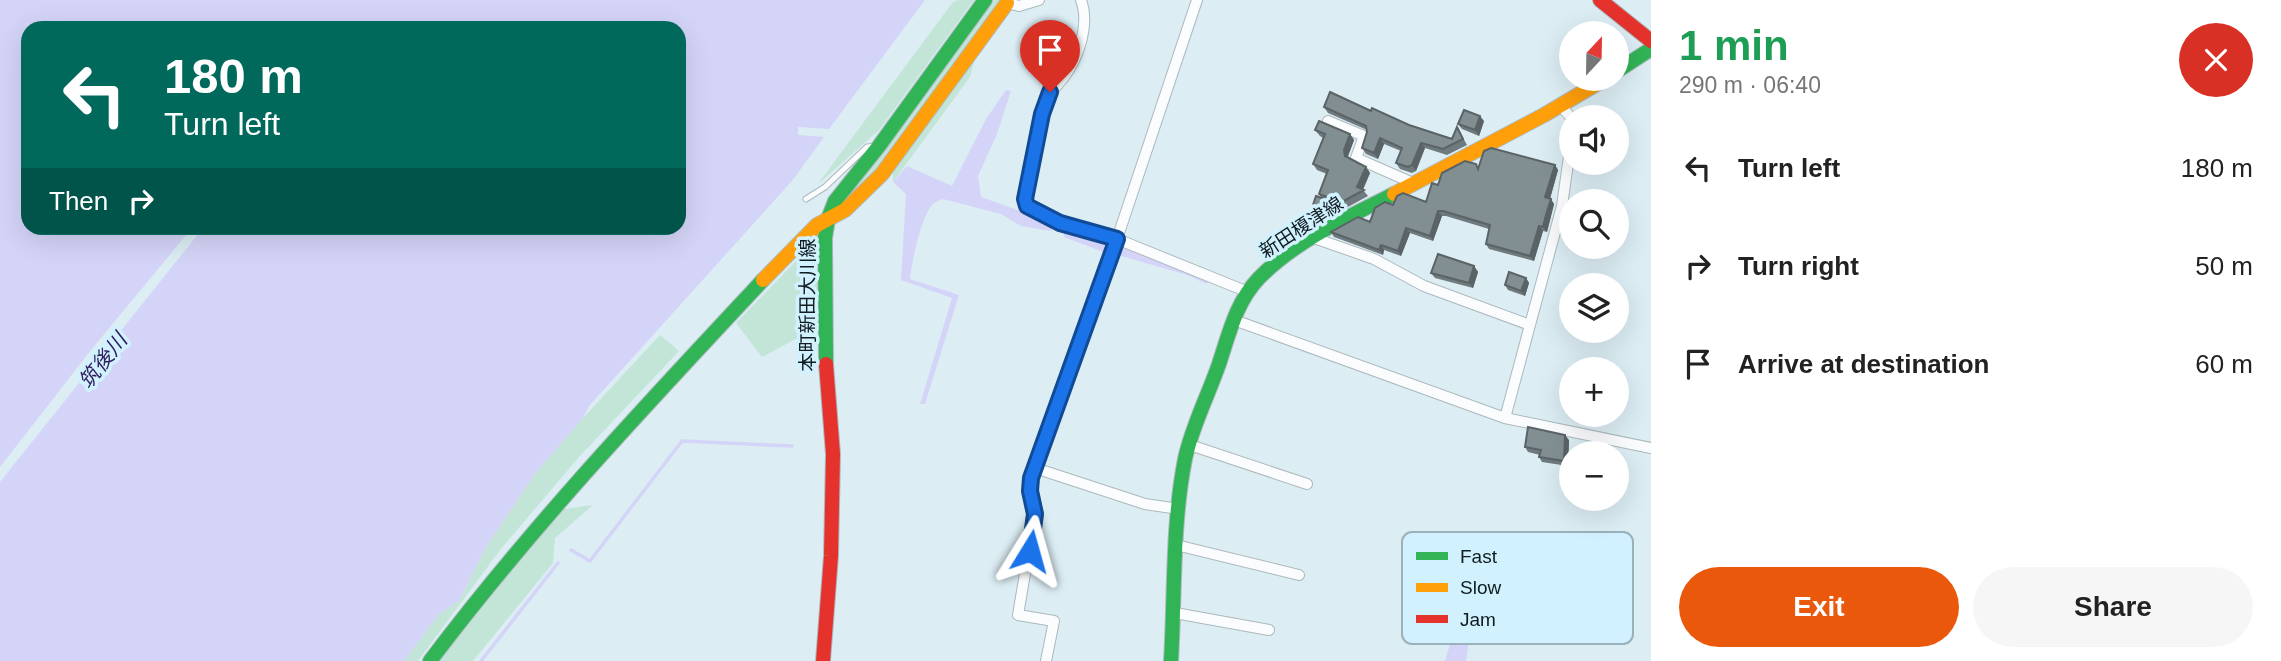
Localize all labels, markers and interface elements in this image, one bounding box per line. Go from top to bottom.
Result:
pin [1020,20,1080,92]
north arrow [1559,21,1629,91]
map controls [1559,21,1629,511]
text: 1 min [1679,22,1789,69]
button: close [2179,23,2253,97]
icon: arrive [1031,31,1069,69]
icon: left [49,49,140,140]
text: 180 m [164,49,303,103]
text: 290 m · 06:40 [1679,72,1821,98]
button: sound [1559,105,1629,175]
text: Turn left [164,106,280,142]
icon: left [1679,149,1717,187]
text: Turn left [1738,153,1840,183]
text: 180 m [2181,153,2253,183]
icon: right [122,182,160,220]
text: Then [49,186,108,216]
button: search [1559,189,1629,259]
street label: 新田榎津線 [1256,193,1347,262]
street label: 本町新田大川線 [797,238,818,372]
icon: right [1679,247,1717,285]
text: Turn right [1738,251,1859,281]
text: 50 m [2195,251,2253,281]
button: layers [1559,273,1629,343]
water label: 筑後川 [74,327,132,393]
icon: arrive [1679,345,1717,383]
text: Arrive at destination [1738,349,1989,379]
text: 60 m [2195,349,2253,379]
button: + [1559,357,1629,427]
button: − [1559,441,1629,511]
position arrow [993,514,1067,588]
legend [1402,532,1633,644]
text: Fast [1460,546,1498,567]
button: Exit [1679,567,1959,647]
button: Share [1973,567,2253,647]
text: Slow [1460,577,1501,598]
text: Jam [1460,609,1496,630]

